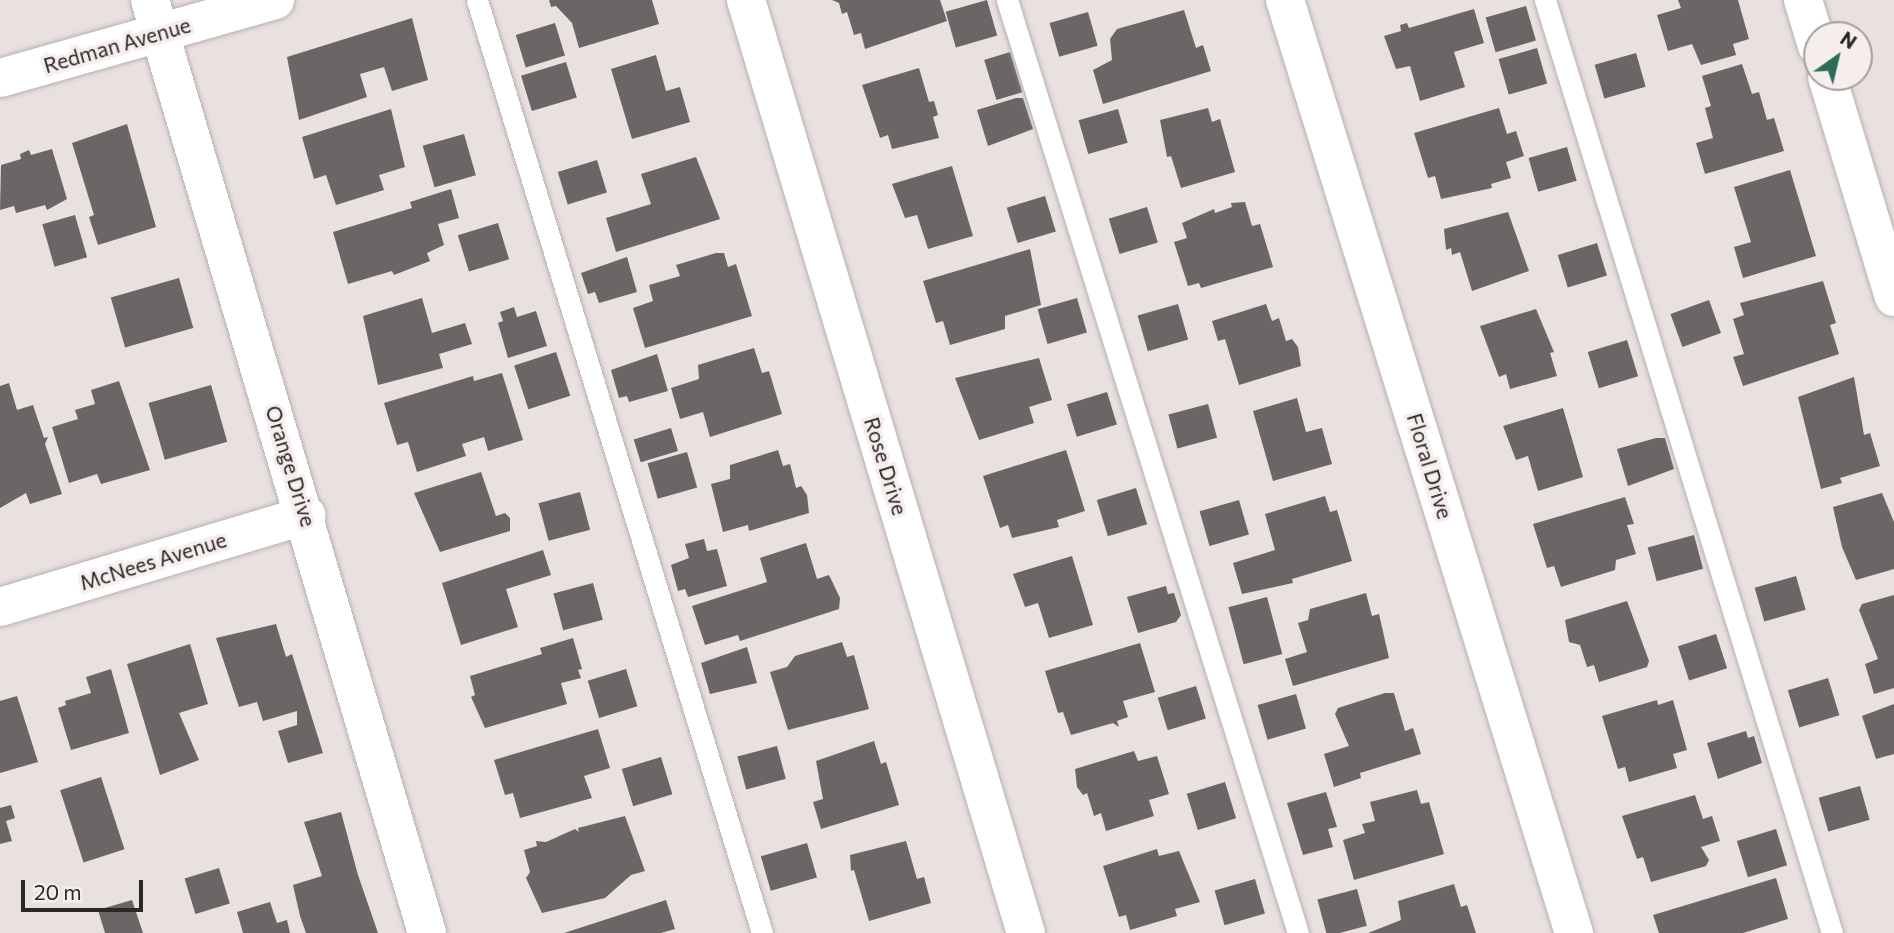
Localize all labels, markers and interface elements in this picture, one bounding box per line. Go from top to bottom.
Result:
street label: Redman Avenue [40,12,194,78]
north arrow [1803,21,1873,91]
text: N [1837,26,1861,53]
street label: Orange Drive [261,402,321,530]
street label: Floral Drive [1402,410,1458,522]
street label: Rose Drive [859,414,913,518]
street label: McNees Avenue [77,527,229,595]
scale bar [24,866,147,910]
text: 20 m [34,879,82,904]

